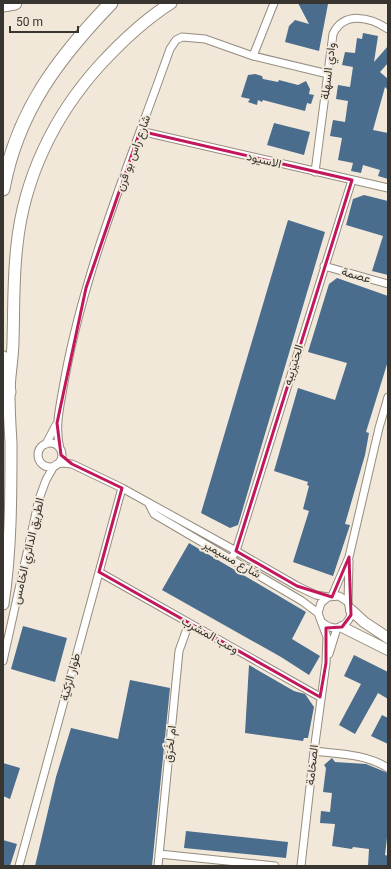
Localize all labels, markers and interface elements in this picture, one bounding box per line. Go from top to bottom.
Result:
scale bar [10,8,78,34]
text: 50 m [16,15,43,29]
street label: وادي السهلة [318,42,341,101]
street label: شارع راس بو قرن [113,113,155,194]
street label: الاسيود [245,149,283,172]
street label: عصمة [340,264,372,286]
street label: الحنيزيبه [280,343,307,387]
street label: الطريق الدائري الخامس [9,496,50,606]
street label: شارع مسيمير [199,536,263,583]
street label: وعب المشرب [178,614,241,657]
street label: طوار الرّكية [57,651,84,703]
street label: ام لخَرَق [161,725,180,763]
street label: الصخامة [303,744,321,786]

